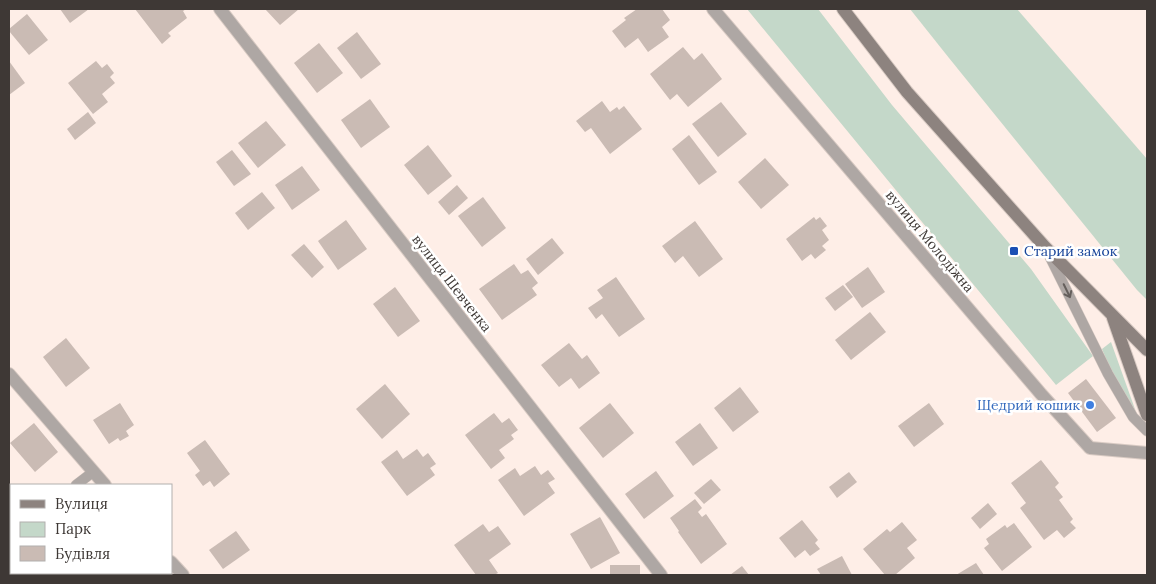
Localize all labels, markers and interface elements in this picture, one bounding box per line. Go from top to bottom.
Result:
street label: вулиця Молодіжна [882,186,978,296]
street label: вулиця Шевченка [408,231,496,335]
place label: Старий замок [1024,242,1118,260]
marker: Старий замок [1008,245,1020,257]
one-way arrow [1063,283,1072,298]
place label: Щедрий кошик [977,396,1080,414]
marker: Щедрий кошик [1084,399,1096,411]
legend [10,484,172,574]
text: Вулиця [55,494,108,513]
text: Парк [55,519,91,538]
text: Будівля [55,544,110,563]

